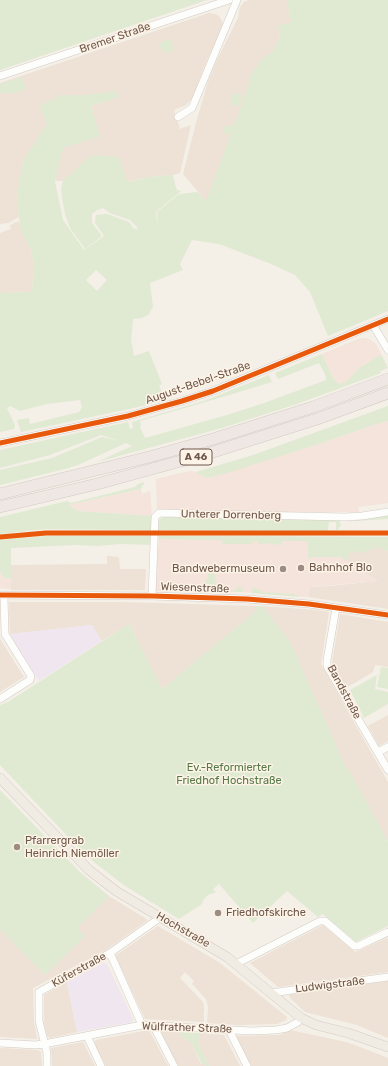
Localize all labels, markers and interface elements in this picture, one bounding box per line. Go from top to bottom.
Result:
street label: Bremer Straße [78,20,152,56]
street label: August-Bebel-Straße [144,359,252,407]
road number: A 46 [180,449,212,465]
street label: Unterer Dorrenberg [181,508,281,522]
place label: Bahnhof Blo [309,561,372,575]
place label: Bandwebermuseum [172,562,275,576]
marker: Bahnhof Blo [296,563,306,573]
marker: Bandwebermuseum [278,564,288,574]
street label: Wiesenstraße [160,580,230,596]
street label: Bandstraße [324,663,364,721]
park label: Ev.-Reformierter Friedhof Hochstraße [176,761,282,787]
place label: Pfarrergrab Heinrich Niemöller [25,834,119,860]
marker: Pfarrergrab Heinrich Niemöller [12,842,22,852]
place label: Friedhofskirche [226,906,306,920]
marker: Friedhofskirche [213,908,223,918]
street label: Hochstraße [154,909,212,951]
street label: Küferstraße [49,950,109,990]
street label: Ludwigstraße [294,974,366,996]
street label: Wülfrather Straße [142,1020,232,1036]

